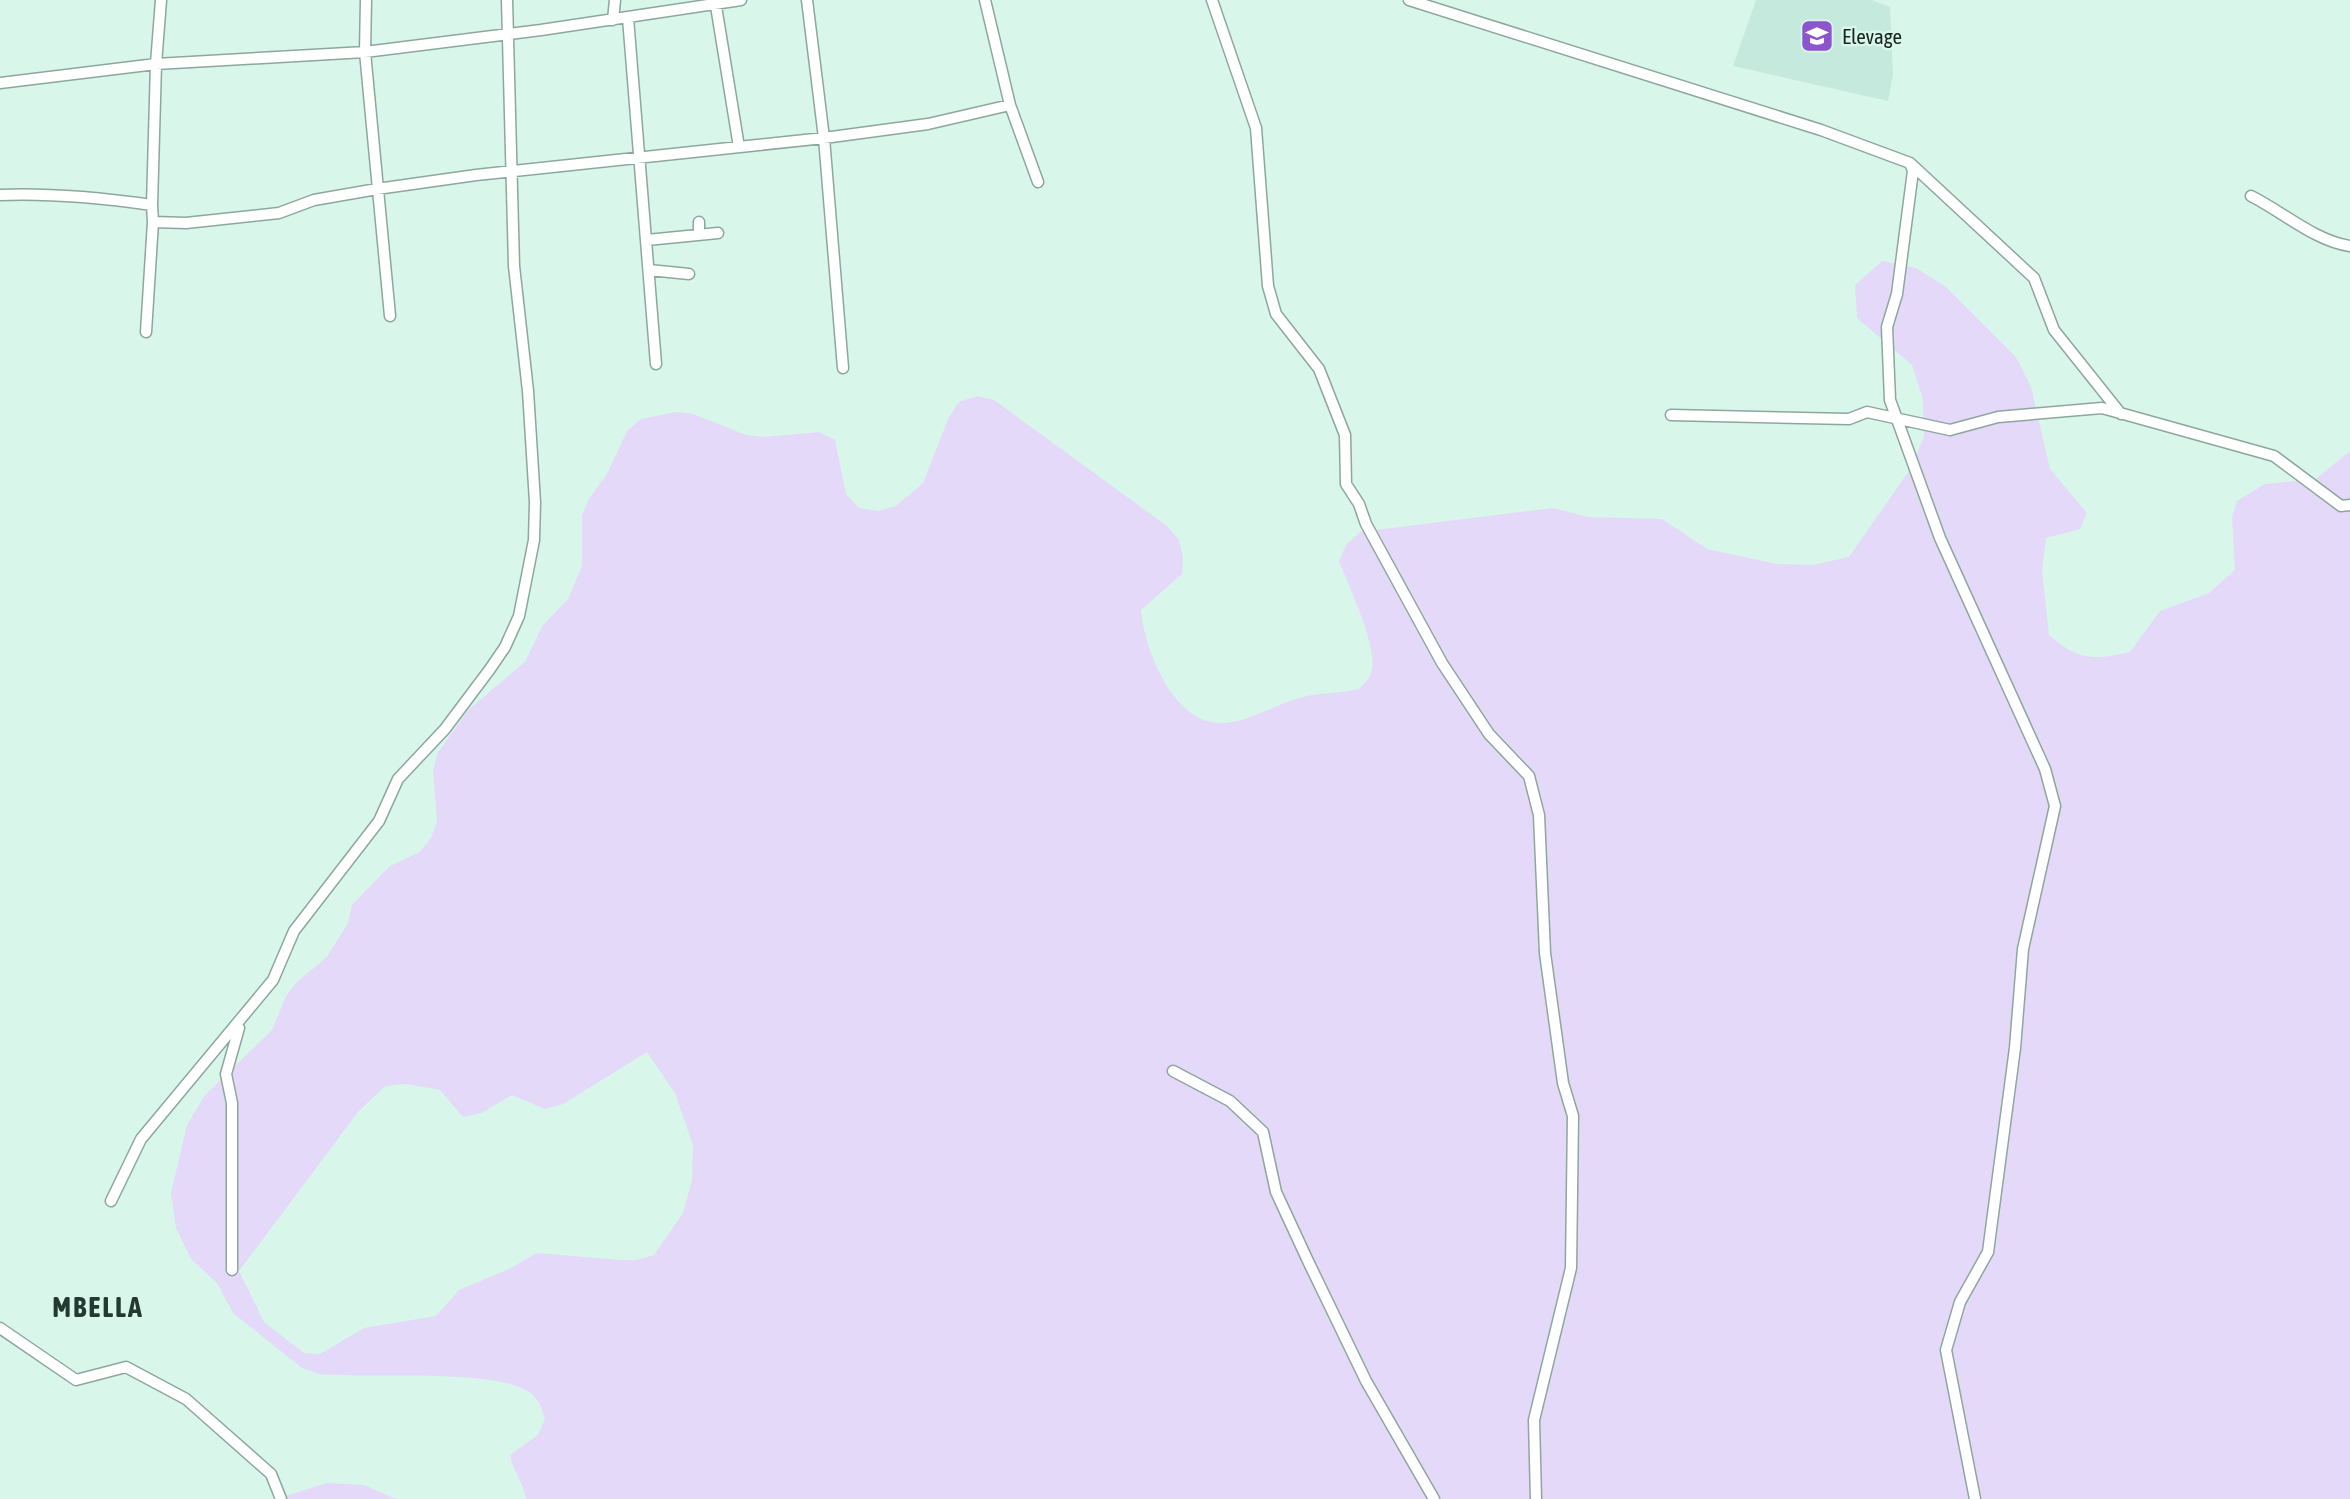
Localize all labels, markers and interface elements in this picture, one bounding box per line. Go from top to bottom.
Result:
school or university icon: Elevage [1798,17,1836,55]
place label: Elevage [1842,24,1902,48]
district label: MBELLA [52,1291,144,1323]

